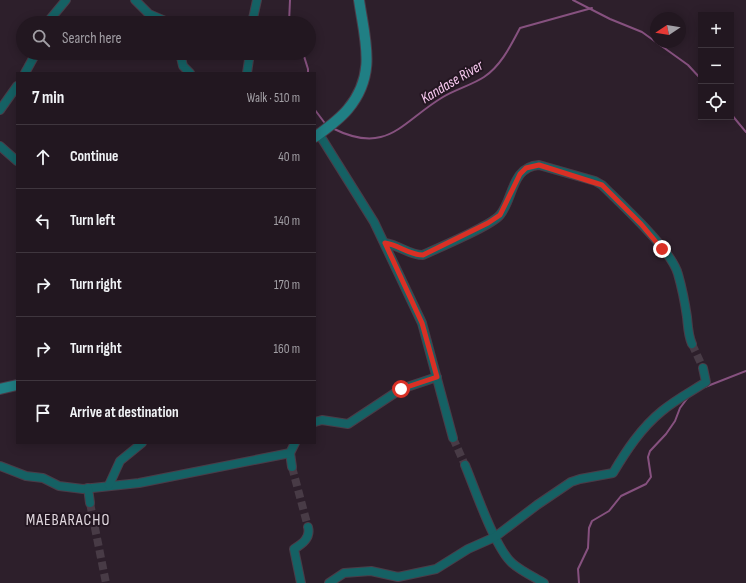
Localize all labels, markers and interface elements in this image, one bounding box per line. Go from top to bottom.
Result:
north arrow [650,12,686,48]
map controls [698,12,734,120]
button: + [698,12,734,48]
search box [16,16,316,60]
icon: search [30,27,52,49]
text: Search here [62,29,122,48]
button: − [698,48,734,84]
water label: Kandase River [417,56,487,108]
button: locate [698,84,734,120]
text: 7 min [32,88,64,108]
text: Walk · 510 m [247,90,300,106]
icon: ahead [32,146,54,168]
text: Continue [70,147,119,166]
text: 40 m [278,149,300,165]
icon: left [32,210,54,232]
text: Turn left [70,211,115,230]
text: 140 m [274,213,300,229]
route end [653,240,671,258]
icon: right [32,274,54,296]
text: Turn right [70,275,122,294]
text: 170 m [274,277,300,293]
icon: right [32,338,54,360]
text: Turn right [70,339,122,358]
text: 160 m [274,341,300,357]
route start [392,380,410,398]
icon: arrive [32,402,54,424]
text: Arrive at destination [70,403,179,422]
district label: MAEBARACHO [26,511,110,530]

